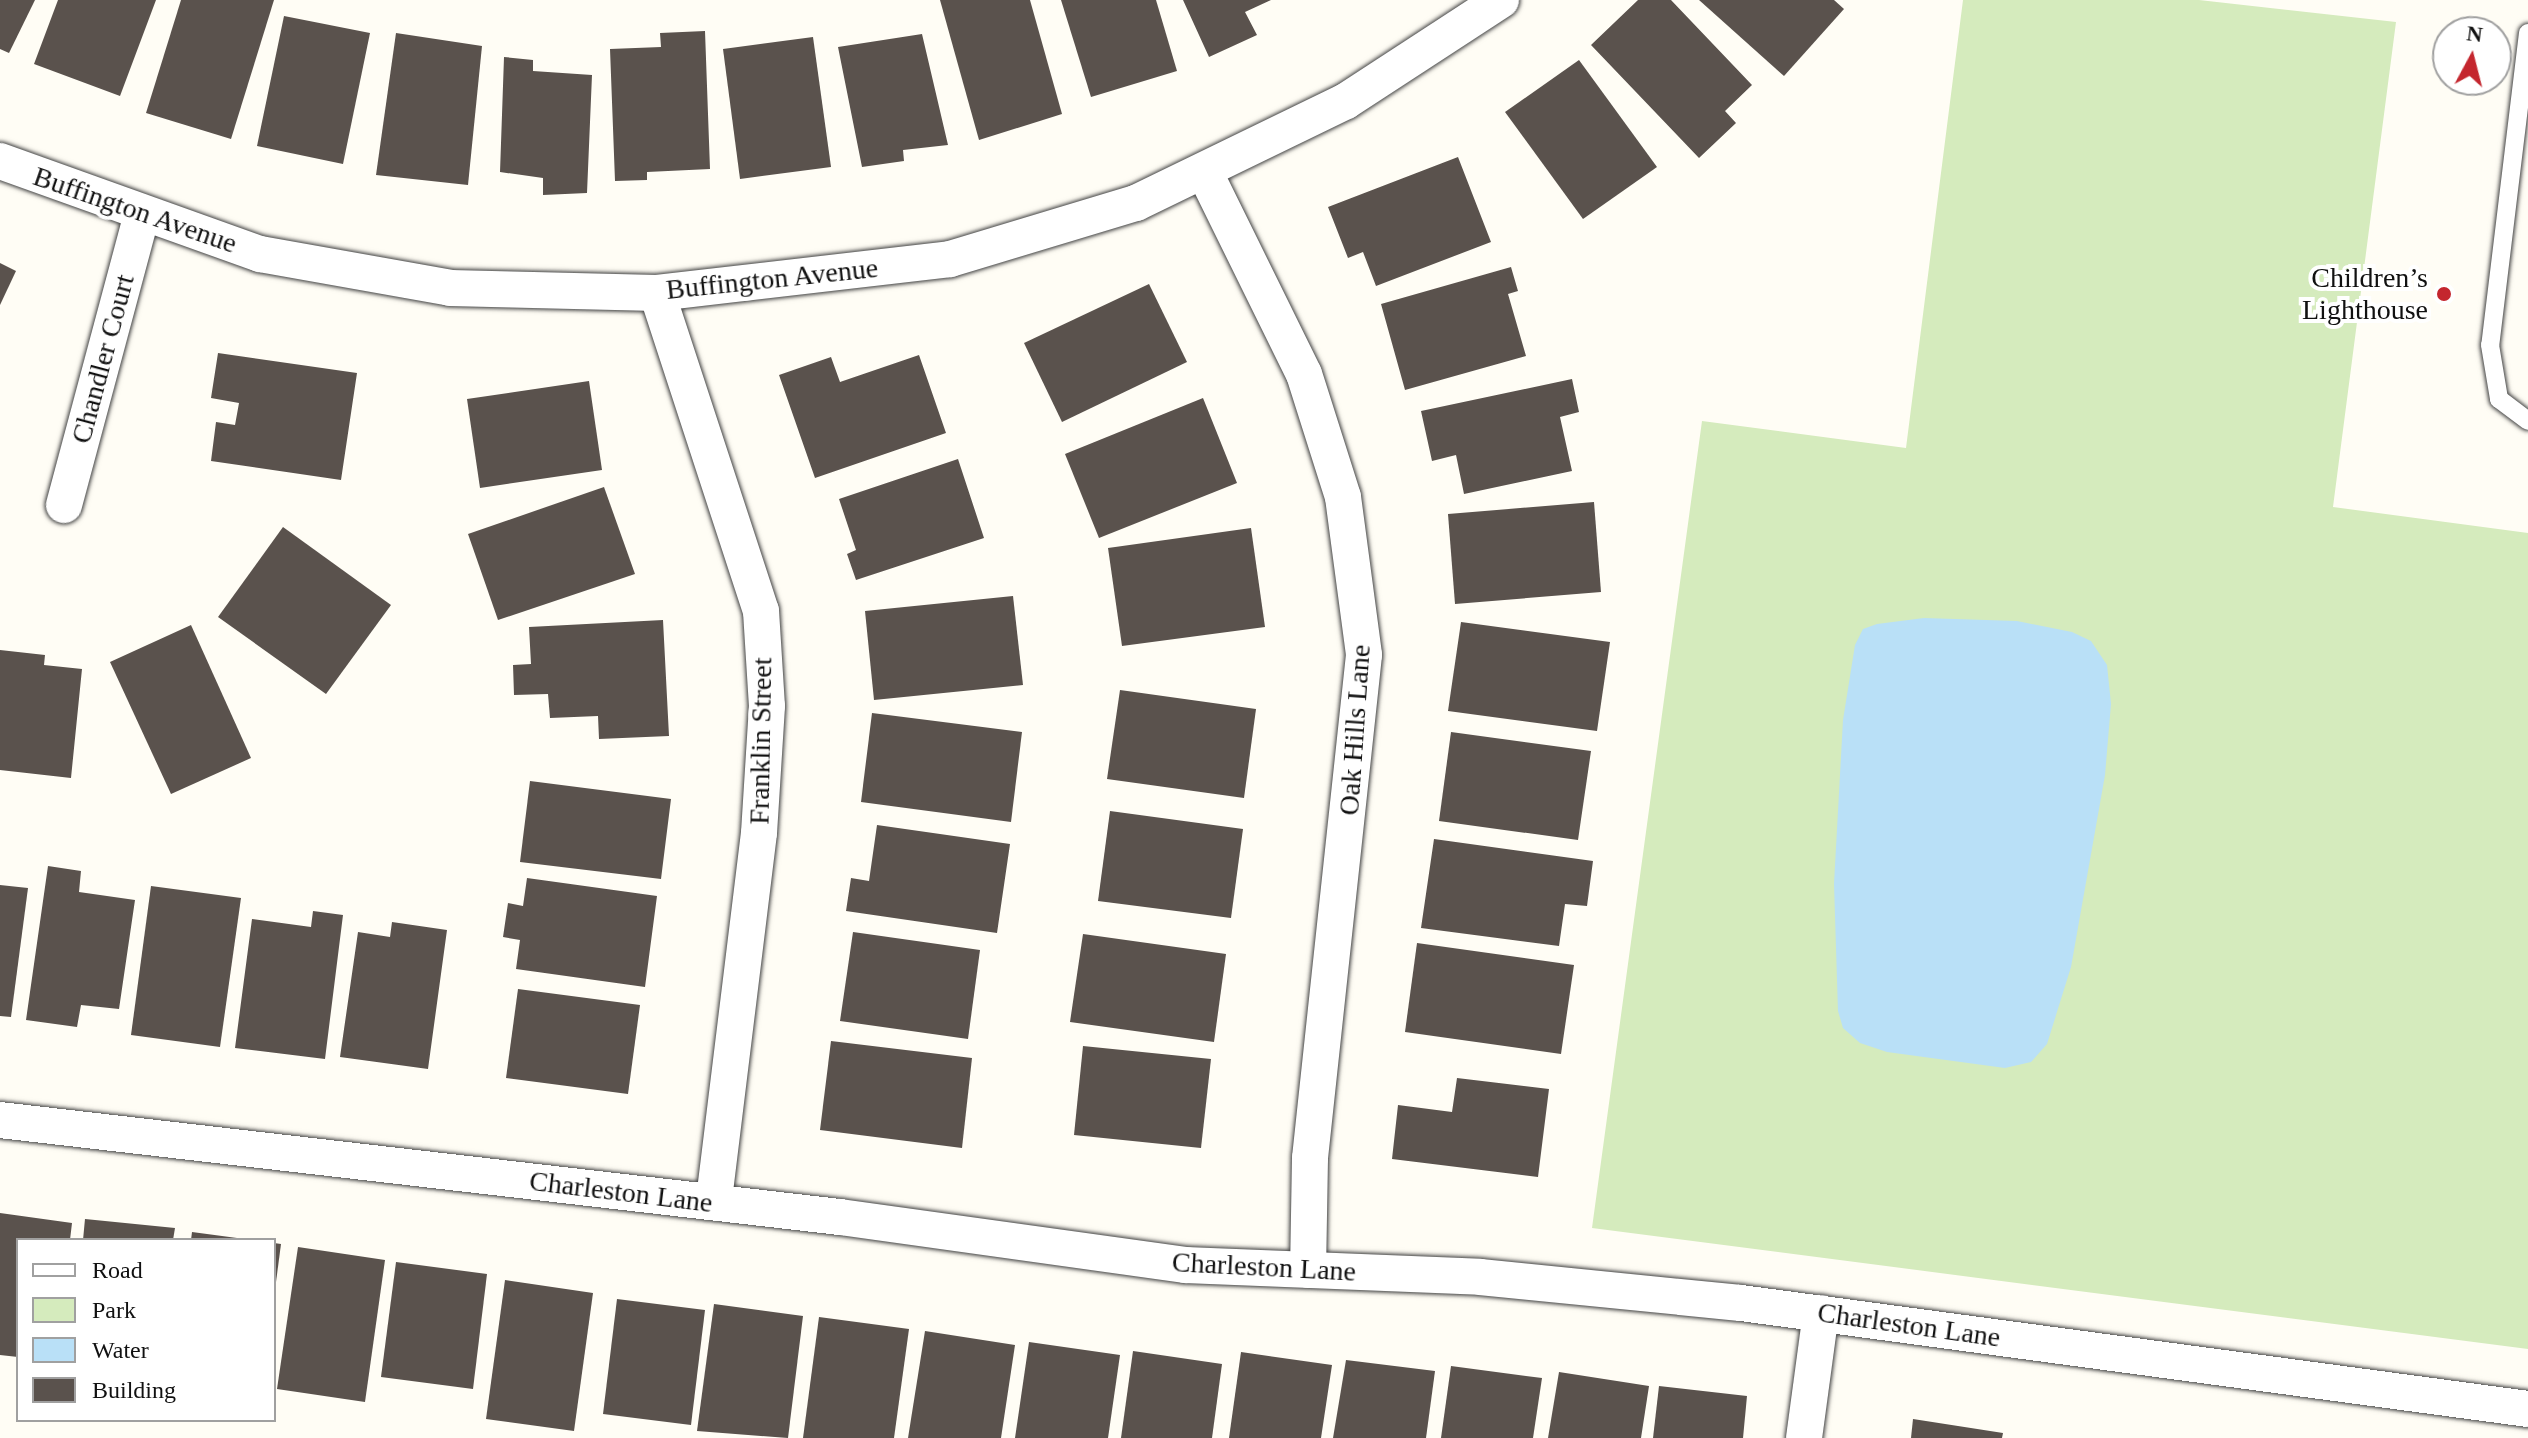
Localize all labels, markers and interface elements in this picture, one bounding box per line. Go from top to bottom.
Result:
north arrow [2432,16,2512,96]
text: N [2465,20,2484,47]
street label: Buffington Avenue [28,159,242,261]
street label: Buffington Avenue [664,251,880,307]
place label: Children’s Lighthouse [2302,261,2428,327]
street label: Chandler Court [64,271,142,447]
marker: Children’s Lighthouse [2435,285,2453,303]
street label: Oak Hills Lane [1332,644,1378,816]
street label: Franklin Street [743,657,779,825]
street label: Charleston Lane [528,1164,714,1220]
legend [16,1238,276,1422]
street label: Charleston Lane [1171,1245,1357,1289]
text: Road [92,1257,143,1283]
street label: Charleston Lane [1815,1296,2003,1354]
text: Park [92,1297,136,1323]
text: Water [92,1337,149,1363]
text: Building [92,1377,176,1403]

